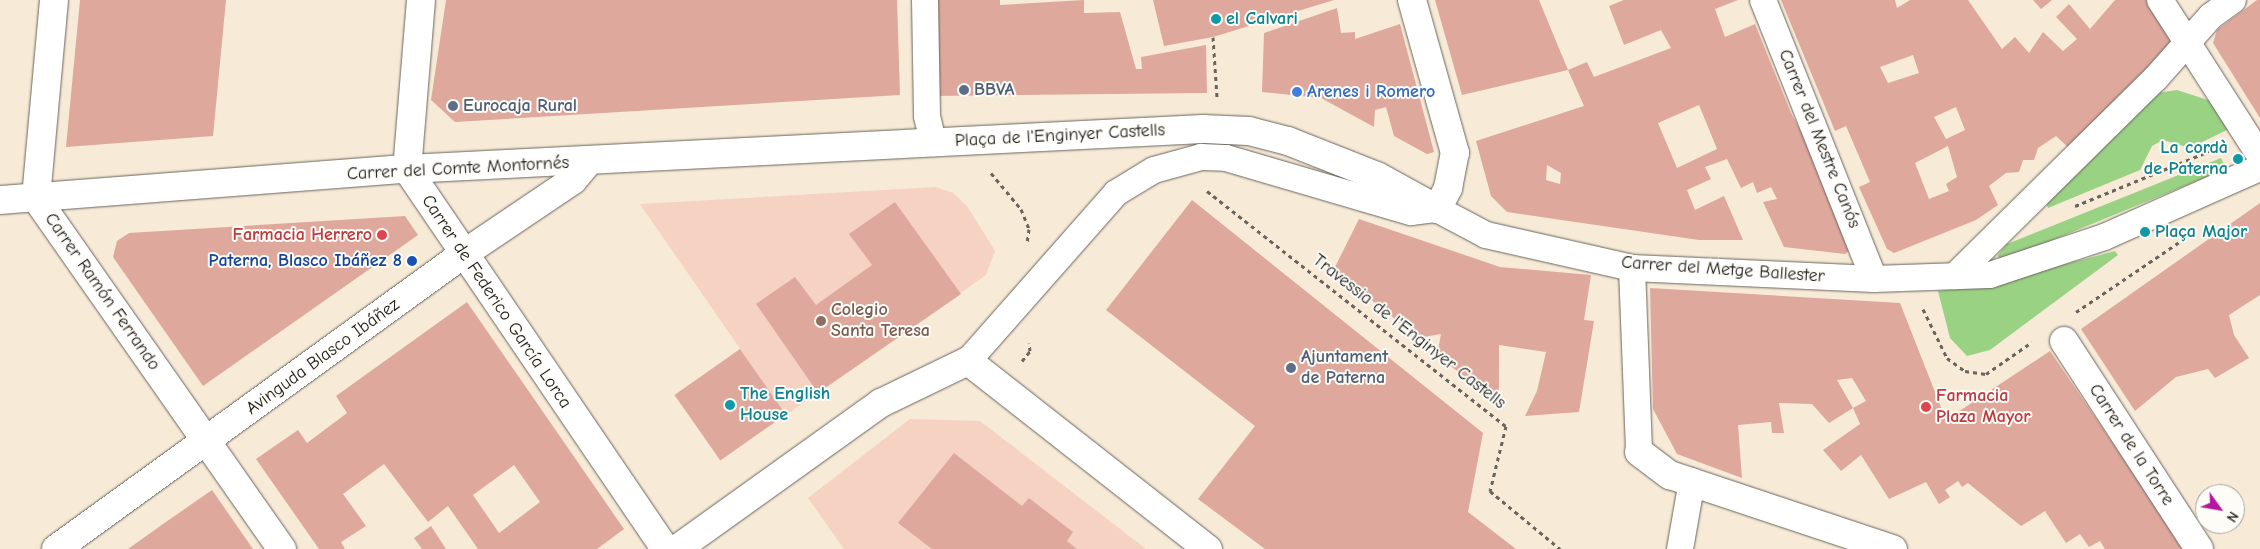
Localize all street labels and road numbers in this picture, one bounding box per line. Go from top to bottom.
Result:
street label: Carrer del Mestre Canós [1773,47,1865,231]
street label: Plaça de l'Enginyer Castells [954,120,1166,152]
street label: Carrer del Comte Montornés [346,152,570,186]
street label: Carrer de Federico García Lorca [416,191,576,413]
street label: Carrer Ramón Ferrando [39,209,165,375]
street label: Travessia de l'Enginyer Castells [1308,250,1510,414]
street label: Carrer del Metge Ballester [1621,252,1825,288]
street label: Avinguda Blasco Ibáñez [242,294,404,420]
street label: Carrer de la Torre [2084,380,2178,510]

